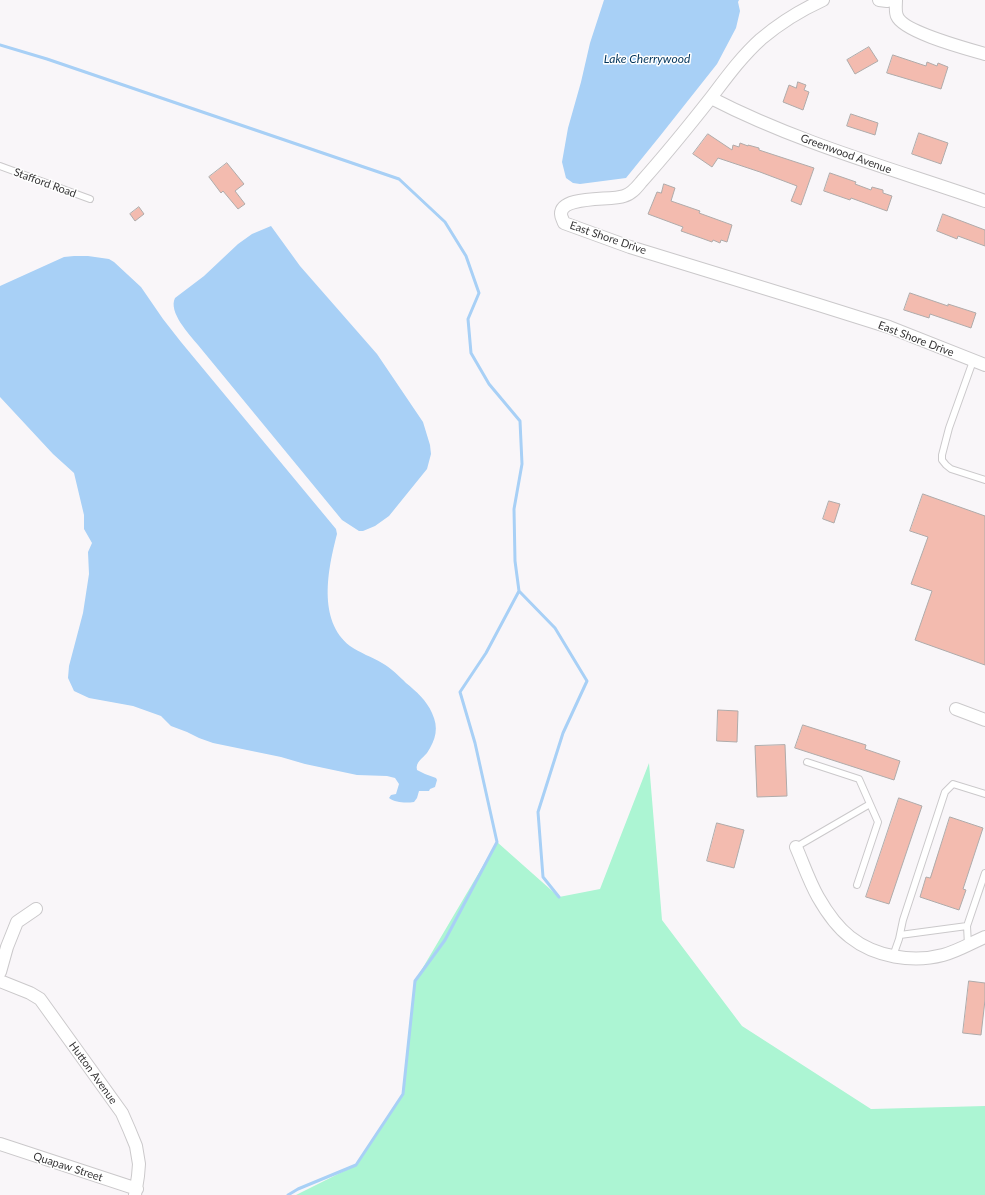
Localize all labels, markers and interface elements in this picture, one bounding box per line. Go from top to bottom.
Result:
water label: Lake Cherrywood [604,52,690,66]
street label: Greenwood Avenue [799,131,893,177]
street label: Stafford Road [12,166,78,200]
street label: East Shore Drive [568,219,648,257]
street label: East Shore Drive [876,318,956,360]
street label: Hutton Avenue [66,1039,120,1107]
street label: Quapaw Street [32,1150,104,1184]

